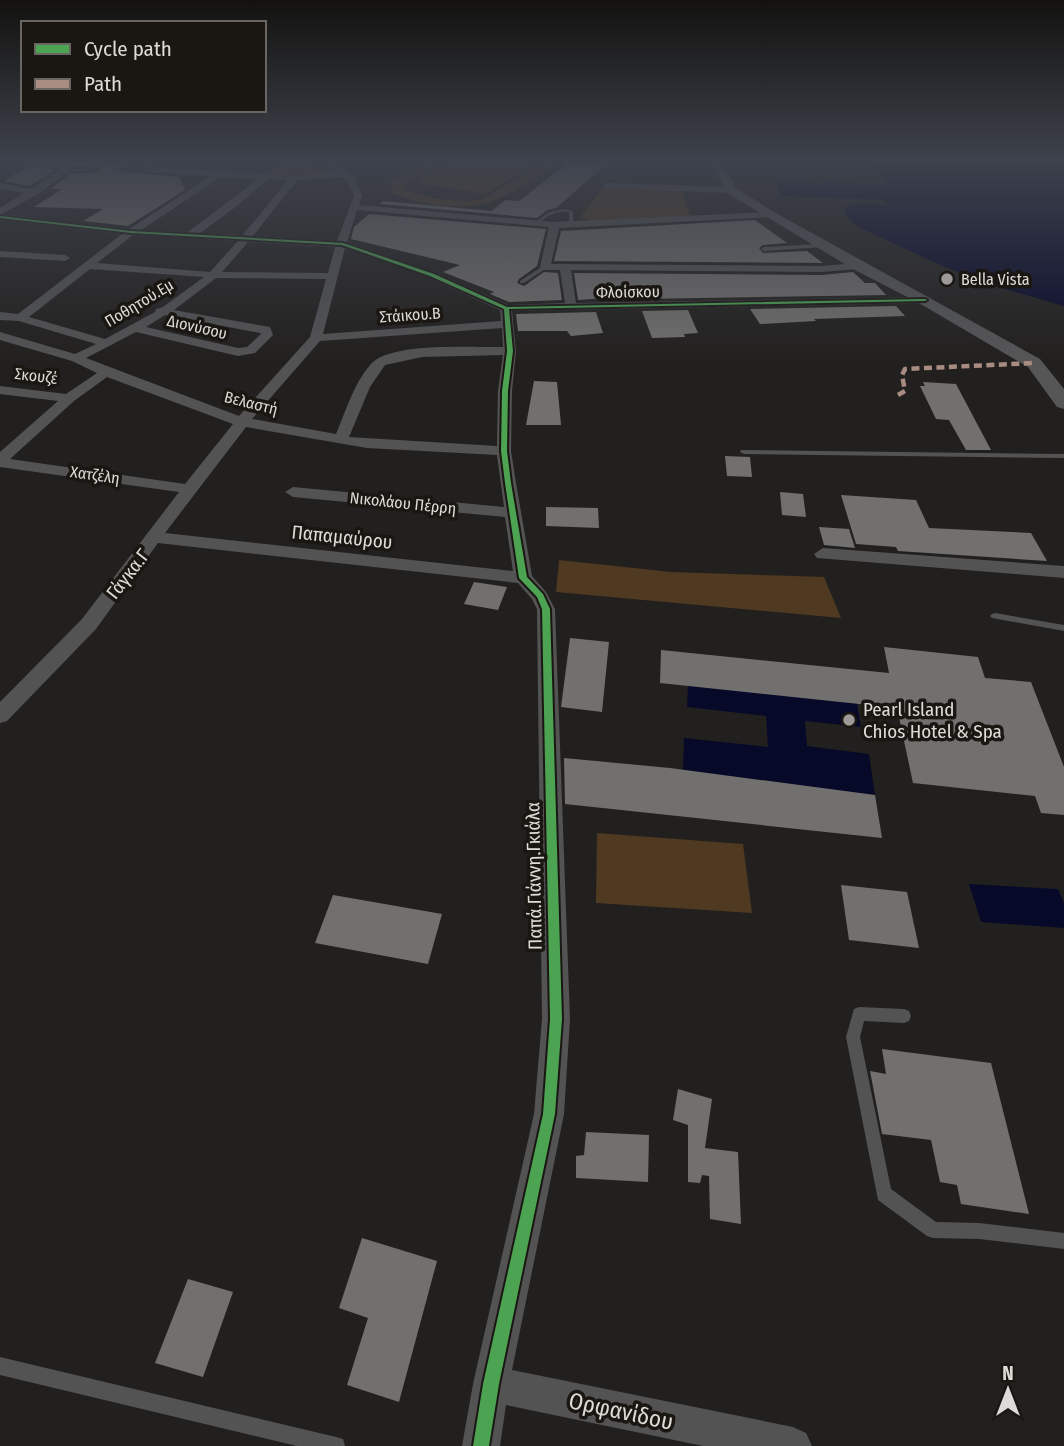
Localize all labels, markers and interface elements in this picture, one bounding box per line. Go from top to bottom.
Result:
legend [21,21,266,112]
text: Cycle path [84,36,172,62]
text: Path [84,71,122,97]
place label: Bella Vista [961,270,1030,289]
marker: Bella Vista [939,271,955,287]
street label: Ποθητού.Εμ [101,275,177,331]
street label: Φλοίσκου [596,282,660,302]
street label: Στάικου.Β [379,303,441,327]
street label: Διονύσου [165,311,229,343]
street label: Σκουζέ [13,364,59,388]
street label: Βελαστή [222,387,280,419]
street label: Χατζέλη [69,462,121,488]
street label: Νικολάου Πέρρη [349,488,457,518]
street label: Παπαμαύρου [290,520,394,554]
street label: Γάγκα.Γ [101,544,155,604]
place label: Pearl Island Chios Hotel & Spa [863,698,1002,743]
marker: Pearl Island Chios Hotel & Spa [841,712,857,728]
street label: Παπά.Γιάννη.Γκιάλα [521,802,547,950]
north arrow [973,1355,1043,1425]
text: N [1002,1362,1014,1385]
street label: Ορφανίδου [566,1386,676,1436]

